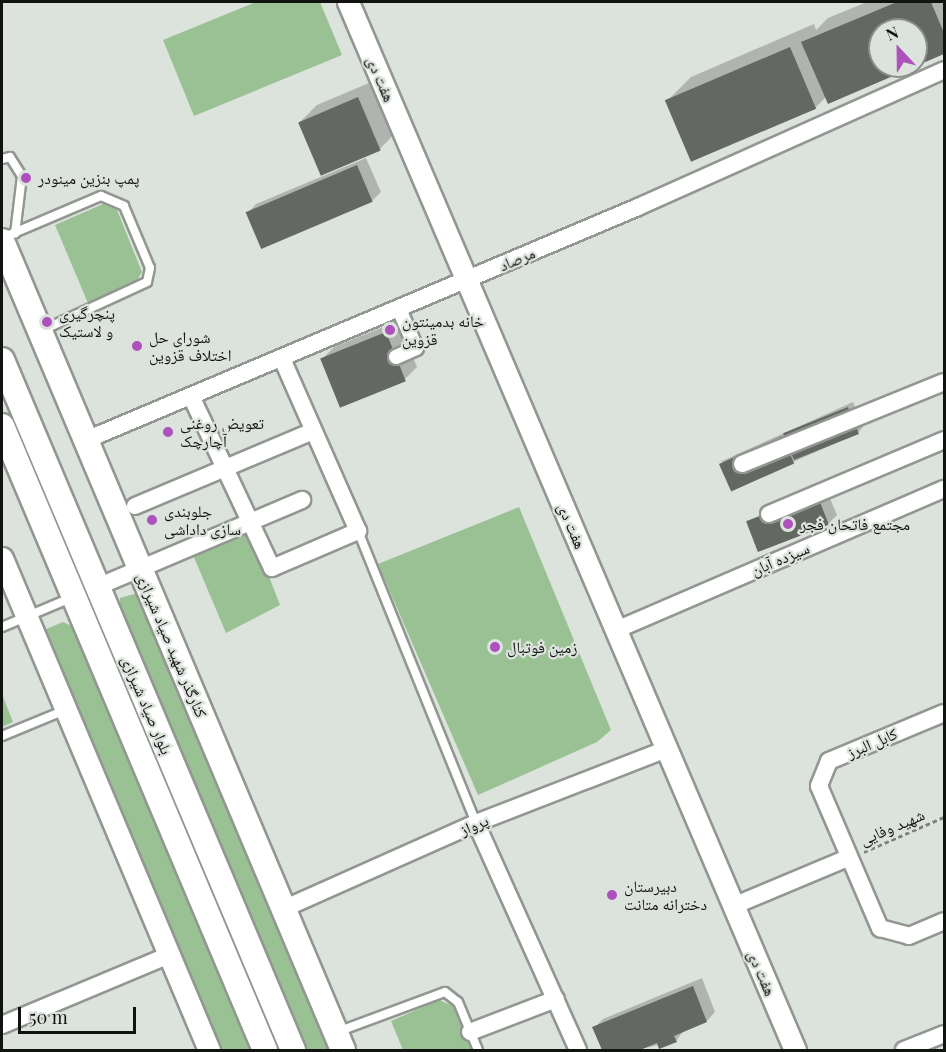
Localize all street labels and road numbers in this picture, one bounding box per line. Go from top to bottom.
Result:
street label: هفت دی [363,53,399,105]
street label: مرصاد [496,243,538,275]
street label: هفت دی [554,500,590,552]
street label: سیزده آبان [748,538,812,580]
street label: کنارگذر شهید صیاد شیرازی [133,570,211,720]
street label: بلوار صیاد شیرازی [118,653,176,757]
street label: کابل البرز [844,724,900,762]
street label: شهید وفایی [857,805,927,849]
street label: پرواز [457,810,491,840]
street label: هفت دی [744,947,780,999]

